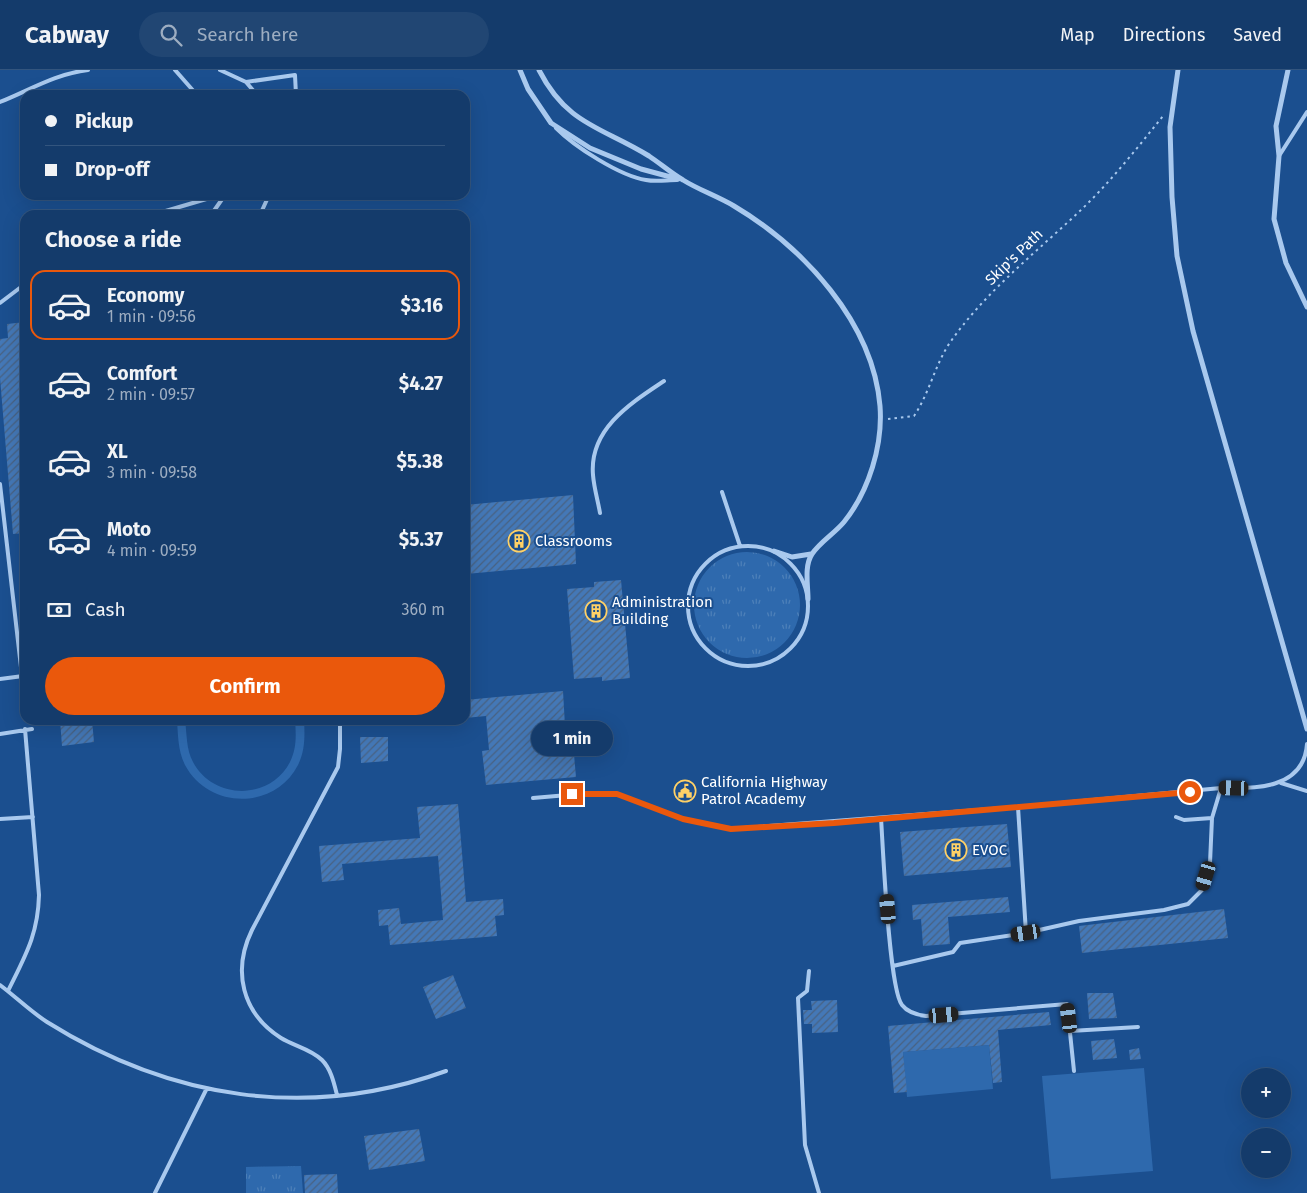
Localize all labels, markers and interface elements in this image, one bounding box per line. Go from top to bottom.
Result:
search box [139,12,489,57]
text: Cabway [25,21,109,49]
icon: search [157,21,185,49]
text: Search here [197,23,298,46]
text: Map [1060,24,1095,46]
text: Directions [1123,24,1205,46]
text: Saved [1233,24,1282,46]
text: Pickup [75,110,133,133]
text: Drop-off [75,158,149,181]
street label: Skip's Path [981,225,1047,289]
text: Choose a ride [45,226,181,253]
icon: car [47,283,92,328]
text: Economy [107,284,184,307]
text: $3.16 [400,294,443,317]
text: 1 min · 09:56 [107,307,196,326]
icon: car [47,361,92,406]
text: Comfort [107,362,177,385]
text: $4.27 [399,372,443,395]
text: 2 min · 09:57 [107,385,195,404]
icon: car [47,439,92,484]
text: XL [107,440,128,463]
text: $5.38 [397,450,443,473]
text: 3 min · 09:58 [107,463,197,482]
icon: car [47,517,92,562]
text: Moto [107,518,151,541]
text: $5.37 [399,528,443,551]
building icon: Classrooms [507,529,531,553]
place label: Classrooms [535,532,612,550]
text: 4 min · 09:59 [107,541,197,560]
place label: Administration Building [612,593,713,628]
icon: cash [45,596,73,624]
text: Cash [85,598,126,621]
building icon: Administration Building [584,599,608,623]
text: 360 m [402,600,445,619]
button: Confirm [45,657,445,715]
callout: 1 min [531,722,613,756]
text: 1 min [553,729,591,748]
place label: California Highway Patrol Academy [701,773,828,808]
public building icon: California Highway Patrol Academy [673,779,697,803]
car [1218,780,1249,796]
route start [1179,781,1201,803]
route end [561,783,583,805]
building icon: EVOC [944,838,968,862]
place label: EVOC [972,841,1008,859]
car [1194,859,1217,893]
car [879,893,896,925]
car [1010,923,1041,943]
car [1059,1002,1078,1034]
car [928,1006,959,1024]
map controls [1241,1068,1291,1178]
button: + [1241,1068,1291,1118]
button: − [1241,1128,1291,1178]

